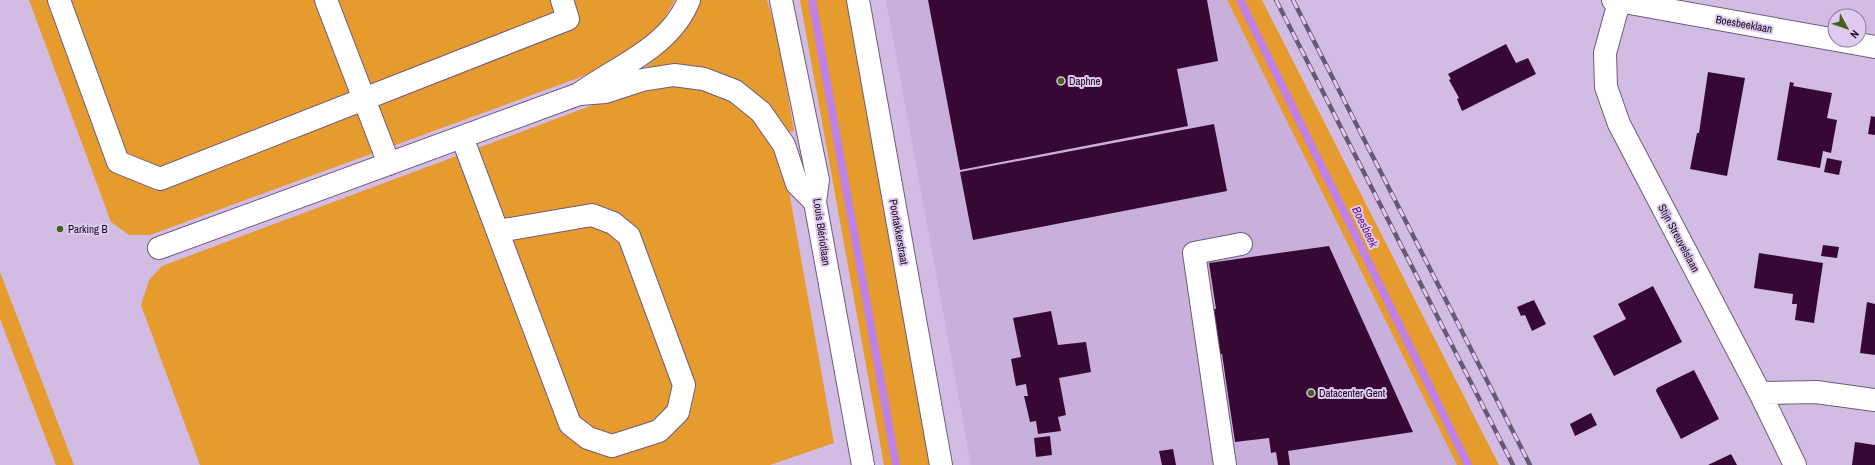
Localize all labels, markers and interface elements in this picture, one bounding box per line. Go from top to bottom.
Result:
north arrow [1827,8,1867,48]
street label: Boesbeeklaan [1715,12,1773,36]
text: N [1847,27,1862,41]
place label: Daphne [1069,74,1101,88]
marker: Daphne [1056,76,1066,86]
street label: Louis Blériotlaan [810,198,834,266]
street label: Poortakkerstraat [886,198,912,266]
street label: Stijn Streuvelslaan [1655,202,1703,274]
water label: Boesbeek [1348,204,1382,251]
place label: Parking B [68,222,108,236]
marker: Parking B [55,224,65,234]
place label: Datacenter Gent [1319,386,1386,400]
marker: Datacenter Gent [1306,388,1316,398]

